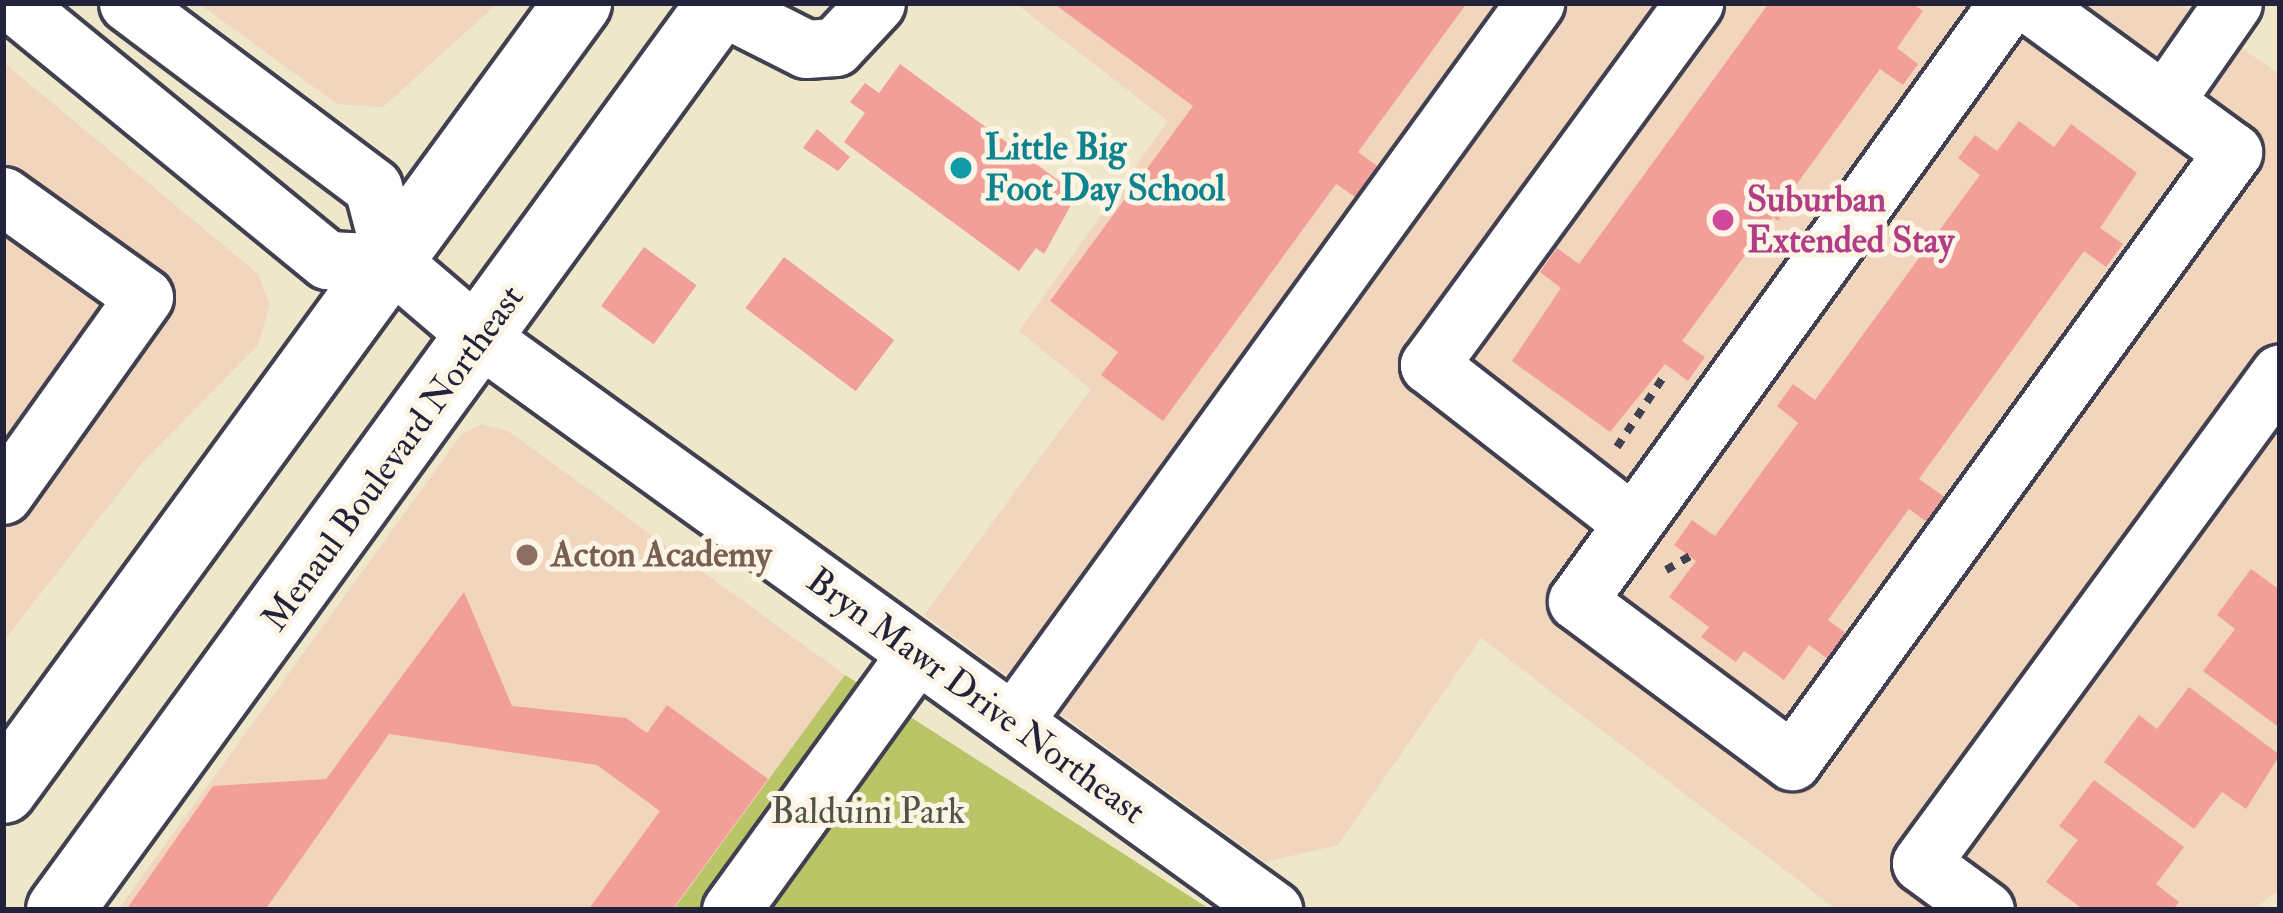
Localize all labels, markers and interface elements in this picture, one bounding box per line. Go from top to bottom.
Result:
place label: Little Big Foot Day School [985,125,1225,210]
marker: Little Big Foot Day School [948,155,974,181]
place label: Suburban Extended Stay [1747,177,1954,262]
marker: Suburban Extended Stay [1710,207,1736,233]
street label: Menaul Boulevard Northeast [253,277,533,639]
place label: Acton Academy [551,533,772,577]
marker: Acton Academy [514,542,540,568]
street label: Bryn Mawr Drive Northeast [798,559,1154,833]
park label: Balduini Park [771,790,965,834]

